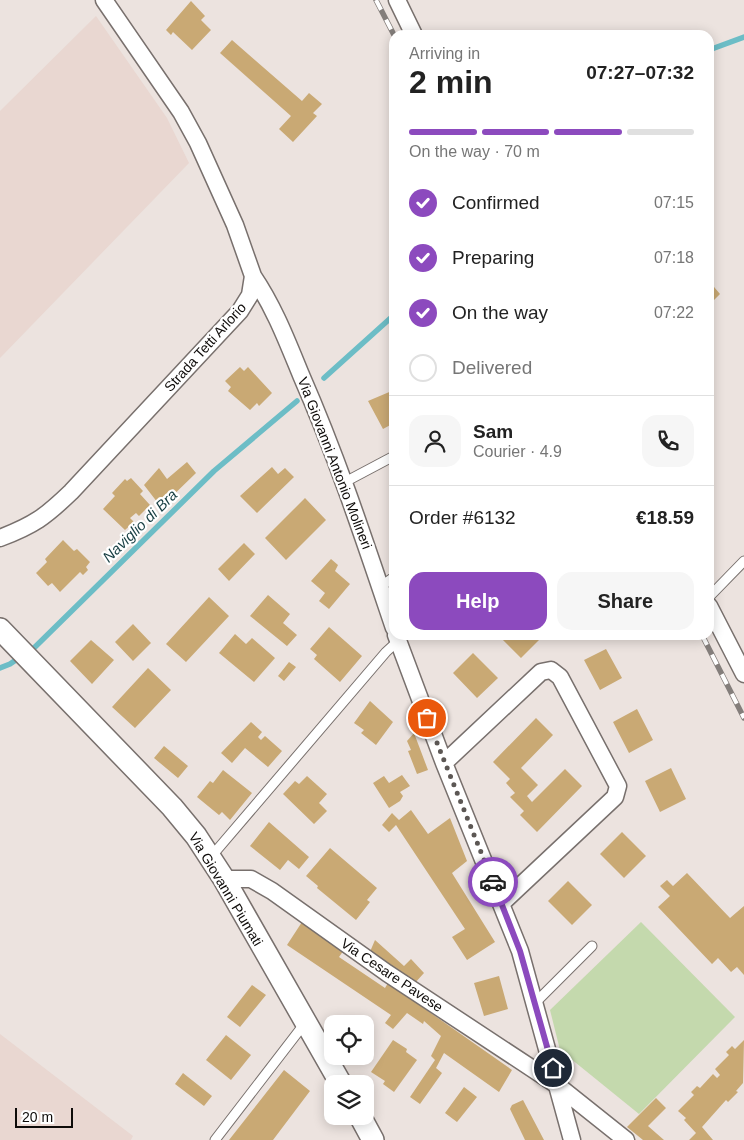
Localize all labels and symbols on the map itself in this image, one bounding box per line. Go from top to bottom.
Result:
street label: Strada Tetti Arlorio [161,299,249,395]
street label: Via Giovanni Antonio Molineri [295,375,375,551]
water label: Naviglio di Bra [99,486,180,565]
pin [406,697,448,739]
street label: Via Giovanni Piumati [186,829,266,949]
courier [468,857,518,907]
street label: Via Cesare Pavese [338,935,446,1015]
pin [532,1047,574,1089]
scale bar [15,1105,72,1128]

